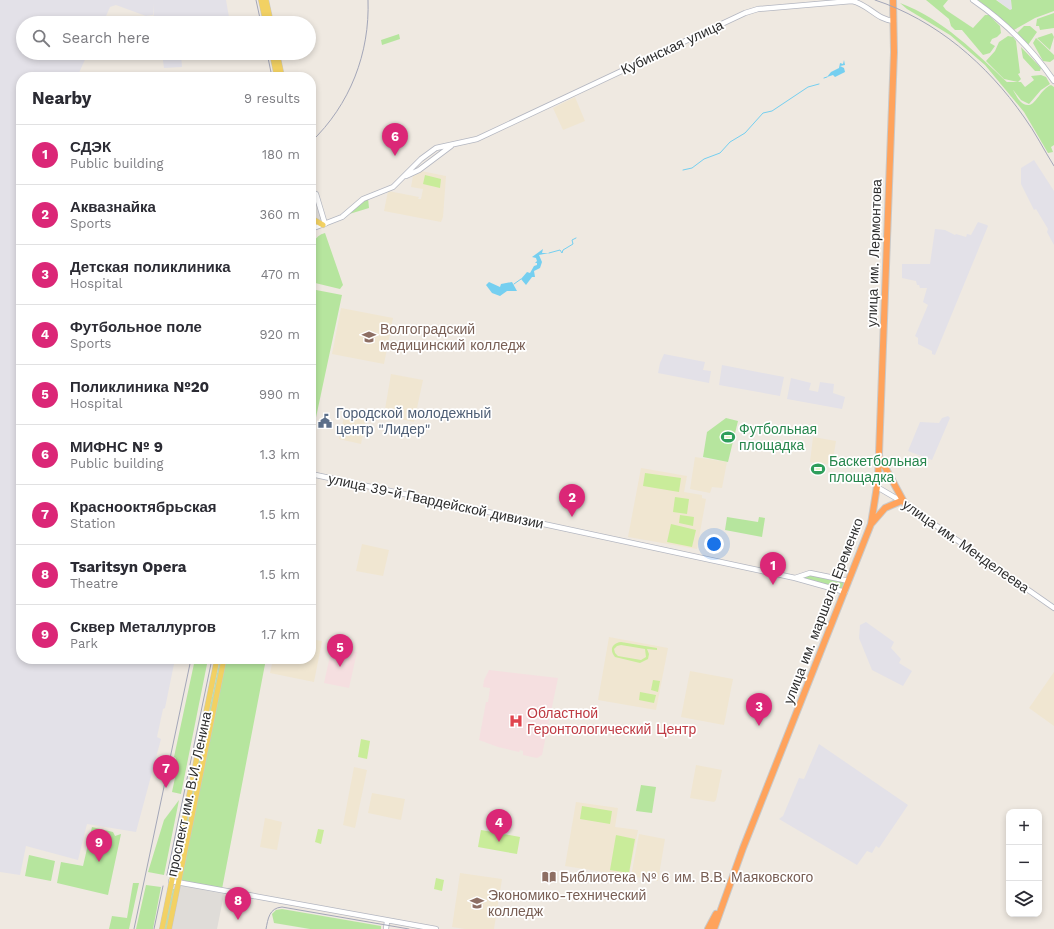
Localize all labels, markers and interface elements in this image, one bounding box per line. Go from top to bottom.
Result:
search box [16,16,316,60]
street label: Кубинская улица [618,16,726,78]
icon: search [30,27,52,49]
text: Search here [62,29,150,47]
text: Nearby [32,88,91,108]
text: 9 results [244,91,300,106]
pin: 6 [382,123,408,156]
text: СДЭК [70,138,111,156]
text: 1 [42,147,48,162]
text: 180 m [262,147,300,162]
text: Public building [70,156,163,171]
street label: улица им. Лермонтова [863,178,885,327]
text: Аквазнайка [70,198,156,216]
text: 2 [41,207,49,222]
text: 360 m [260,207,300,222]
text: Sports [70,216,111,231]
text: Детская поликлиника [70,258,231,276]
text: 3 [41,267,49,282]
text: 470 m [261,267,300,282]
text: Hospital [70,276,122,291]
text: Футбольное поле [70,318,202,336]
place label: Волгоградский медицинский колледж [380,321,526,353]
text: 4 [41,327,49,342]
text: 920 m [259,327,300,342]
school or university icon: Волгоградский медицинский колледж [361,329,377,345]
text: Sports [70,336,111,351]
text: Поликлиника №20 [70,378,209,396]
text: 5 [41,387,49,402]
text: 990 m [259,387,300,402]
text: Hospital [70,396,122,411]
place label: Городской молодежный центр "Лидер" [336,405,491,437]
public building icon: Городской молодежный центр "Лидер" [317,413,333,429]
place label: Футбольная площадка [739,421,817,453]
sports icon: Футбольная площадка [720,429,736,445]
text: МИФНС № 9 [70,438,163,456]
text: 6 [41,447,49,462]
text: 1.3 km [260,447,300,462]
place label: Баскетбольная площадка [829,453,927,485]
text: Public building [70,456,163,471]
sports icon: Баскетбольная площадка [810,461,826,477]
street label: улица 39-й Гвардейской дивизии [327,470,545,532]
pin: 2 [559,484,585,517]
street label: улица им. Менделеева [900,496,1033,596]
text: Краснооктябрьская [70,498,217,516]
text: 7 [41,507,49,522]
text: 1.5 km [260,507,300,522]
street label: улица им. маршала Еременко [780,515,866,706]
text: Station [70,516,116,531]
your location [704,534,724,554]
pin: 1 [760,552,786,585]
text: Tsaritsyn Opera [70,558,186,576]
text: 8 [41,567,49,582]
text: 1.5 km [260,567,300,582]
text: Theatre [70,576,118,591]
text: Сквер Металлургов [70,618,216,636]
text: 9 [41,627,49,642]
text: 1.7 km [262,627,300,642]
pin: 5 [327,634,353,667]
text: Park [70,636,98,651]
pin: 3 [746,693,772,726]
place label: Областной Геронтологический Центр [527,705,696,737]
street label: проспект им. В.И. Ленина [164,710,214,878]
hospital icon: Областной Геронтологический Центр [508,713,524,729]
pin: 7 [153,755,179,788]
pin: 4 [486,809,512,842]
map controls [1006,809,1042,917]
button: + [1006,809,1042,845]
pin: 9 [86,829,112,862]
button: − [1006,845,1042,881]
library icon: Библиотека № 6 им. В.В. Маяковского [541,869,557,885]
place label: Библиотека № 6 им. В.В. Маяковского [560,869,814,885]
button: layers [1006,881,1042,917]
pin: 8 [225,887,251,920]
place label: Экономико-технический колледж [488,887,646,919]
school or university icon: Экономико-технический колледж [469,895,485,911]

